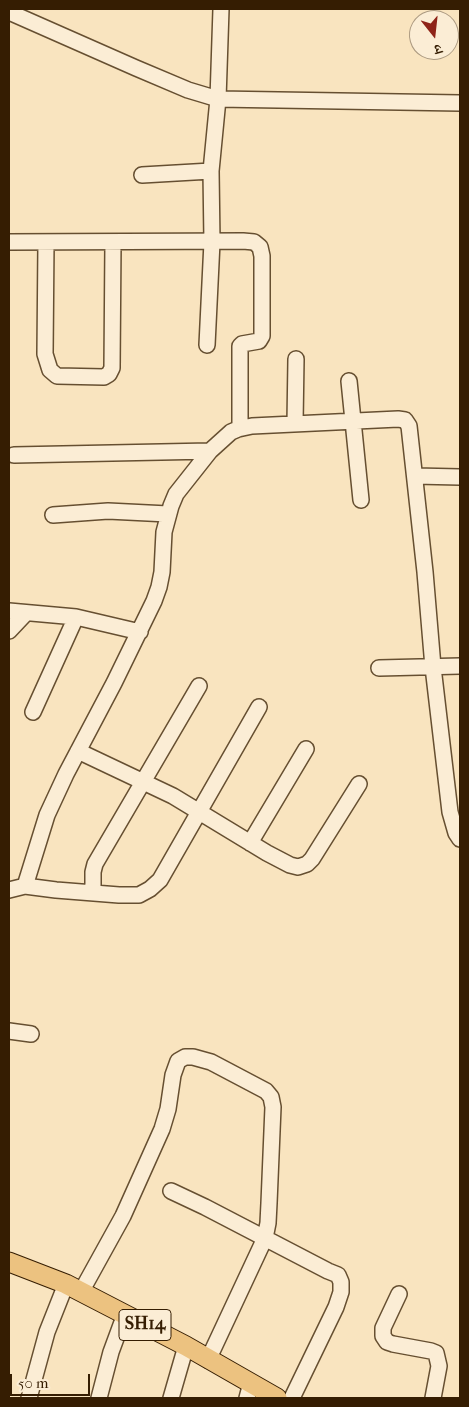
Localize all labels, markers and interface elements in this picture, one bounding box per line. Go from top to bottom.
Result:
north arrow [409,10,459,60]
text: उ [432,40,444,58]
road number: SH14 [119,1310,171,1340]
scale bar [12,1364,92,1396]
text: 50 m [18,1374,48,1392]

